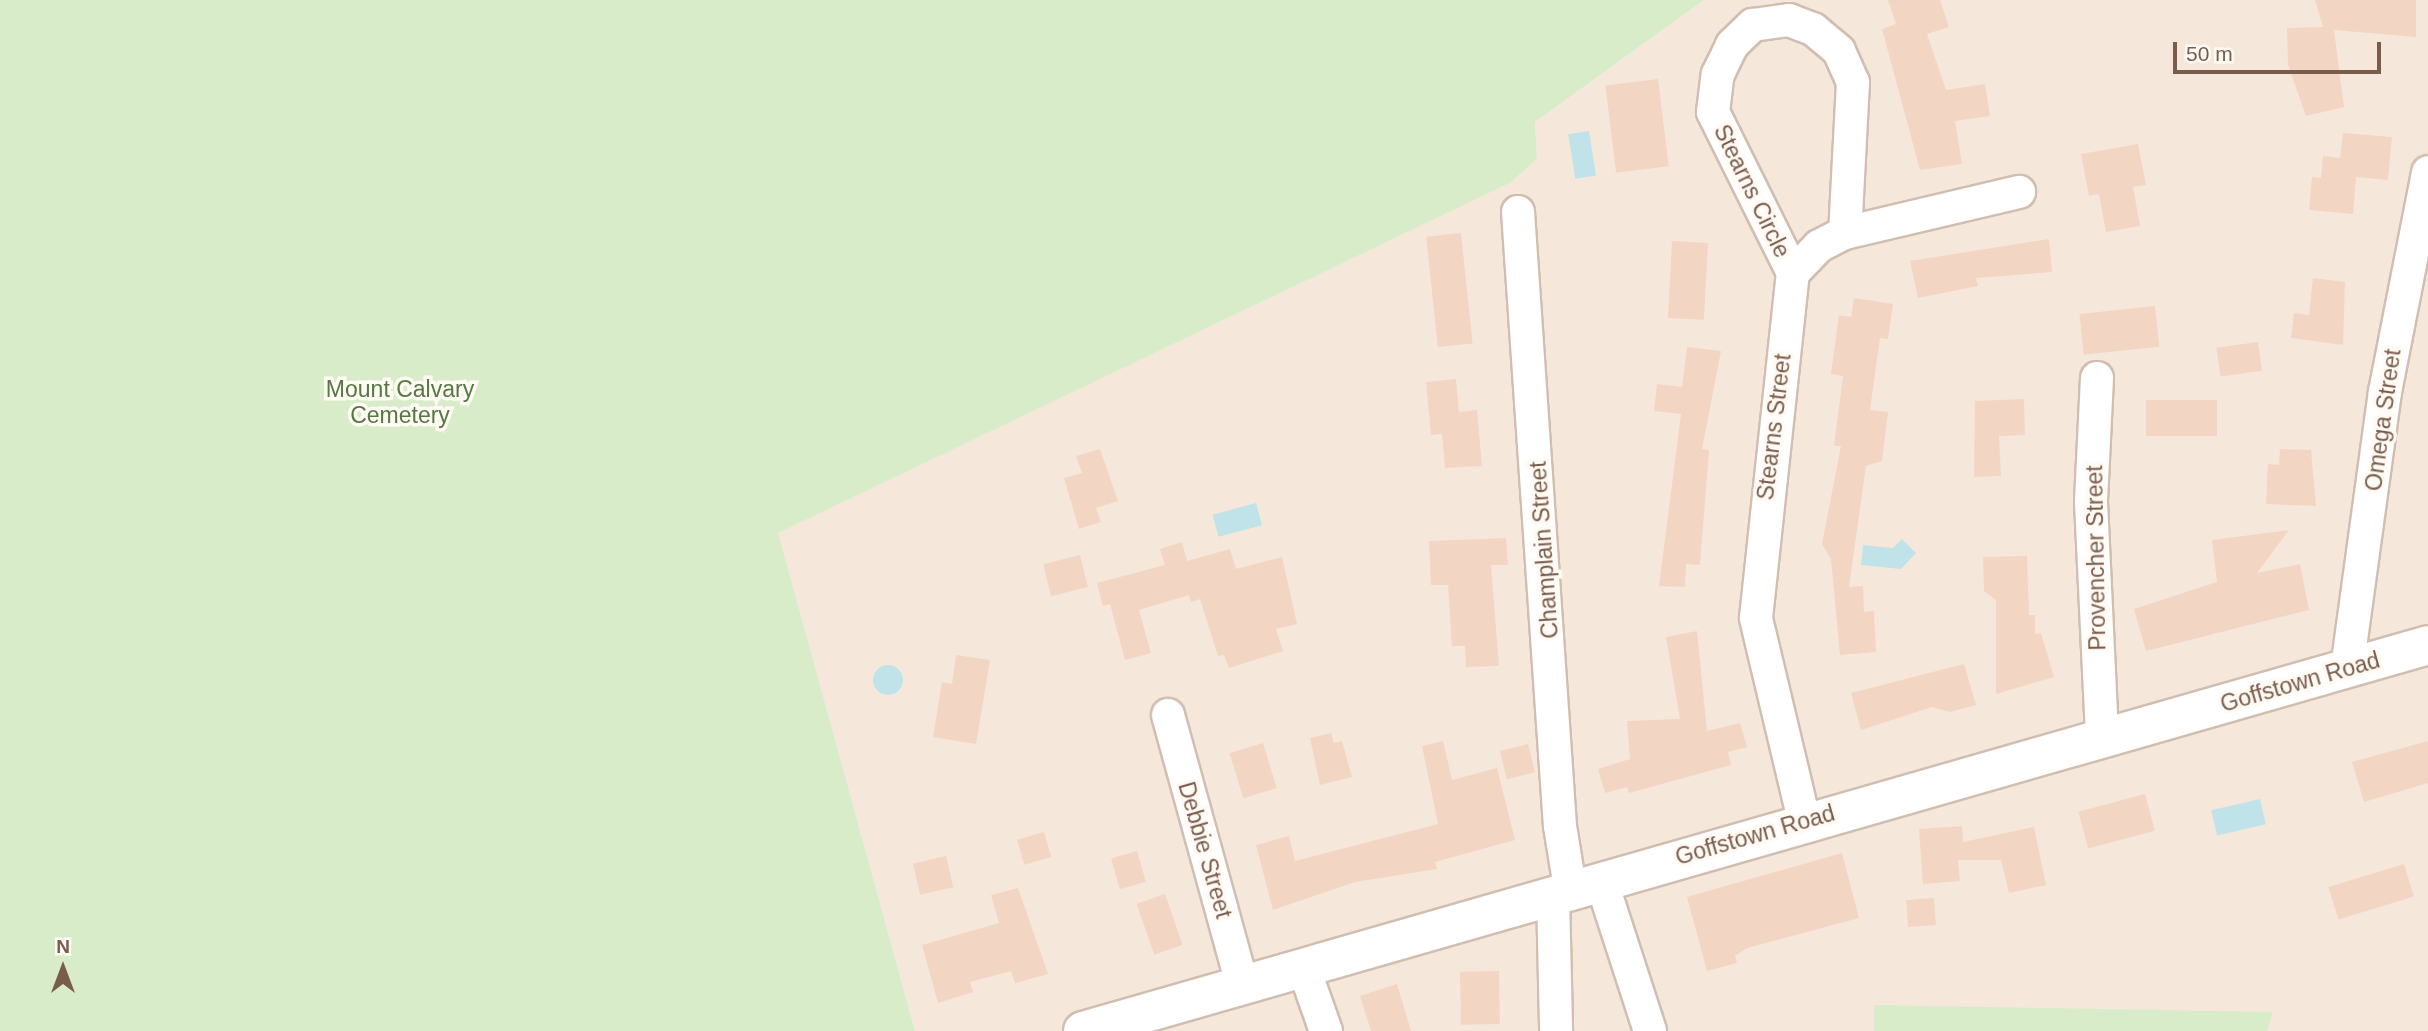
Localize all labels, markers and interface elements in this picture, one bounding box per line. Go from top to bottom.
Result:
scale bar [2176,28,2384,72]
text: 50 m [2186,42,2233,65]
street label: Stearns Circle [1708,120,1796,262]
street label: Omega Street [2359,347,2407,493]
street label: Stearns Street [1751,352,1797,502]
park label: Mount Calvary Cemetery [326,375,474,429]
street label: Champlain Street [1524,460,1564,640]
street label: Provencher Street [2081,465,2111,651]
street label: Goffstown Road [2217,646,2383,718]
street label: Debbie Street [1172,779,1238,921]
street label: Goffstown Road [1672,799,1838,871]
north arrow [28,933,98,1003]
text: N [56,936,70,957]

